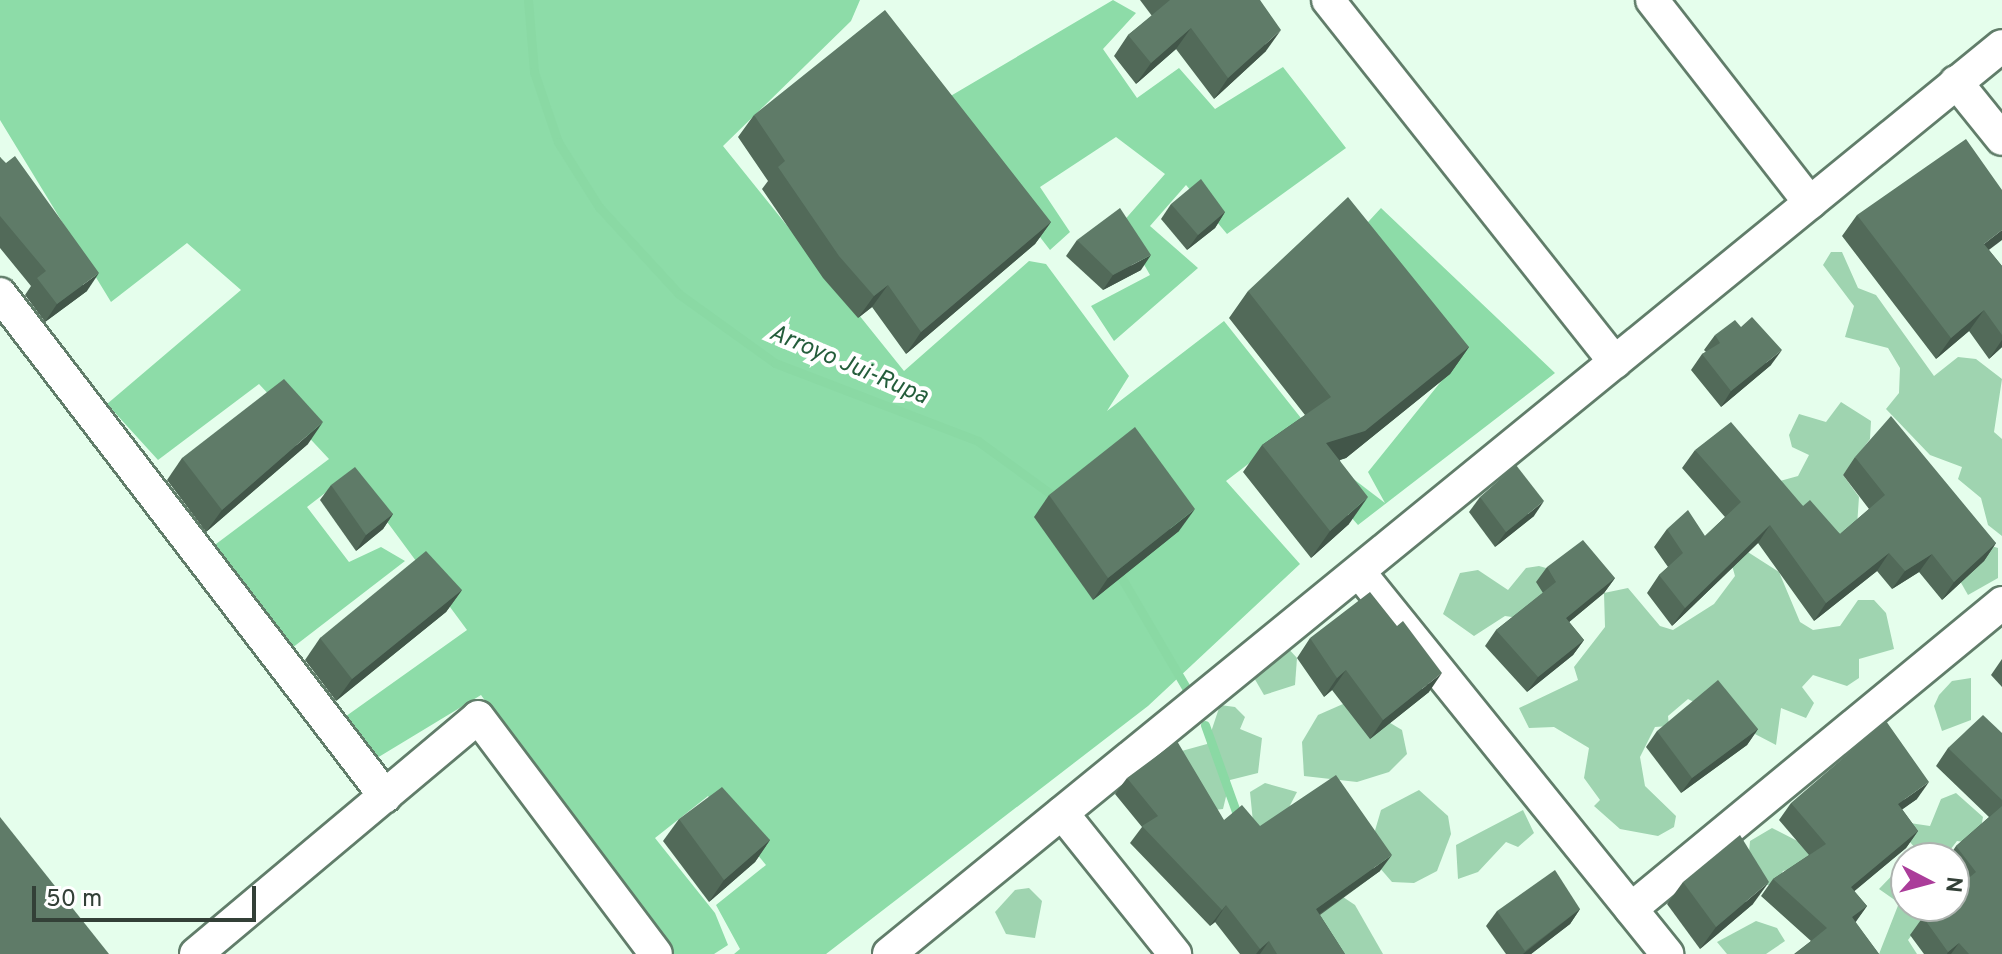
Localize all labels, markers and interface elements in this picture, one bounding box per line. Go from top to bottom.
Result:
water label: Arroyo Jui-Rupa [764,320,932,412]
north arrow [1890,842,1970,922]
scale bar [36,870,260,920]
text: N [1938,875,1967,894]
text: 50 m [46,885,102,915]

